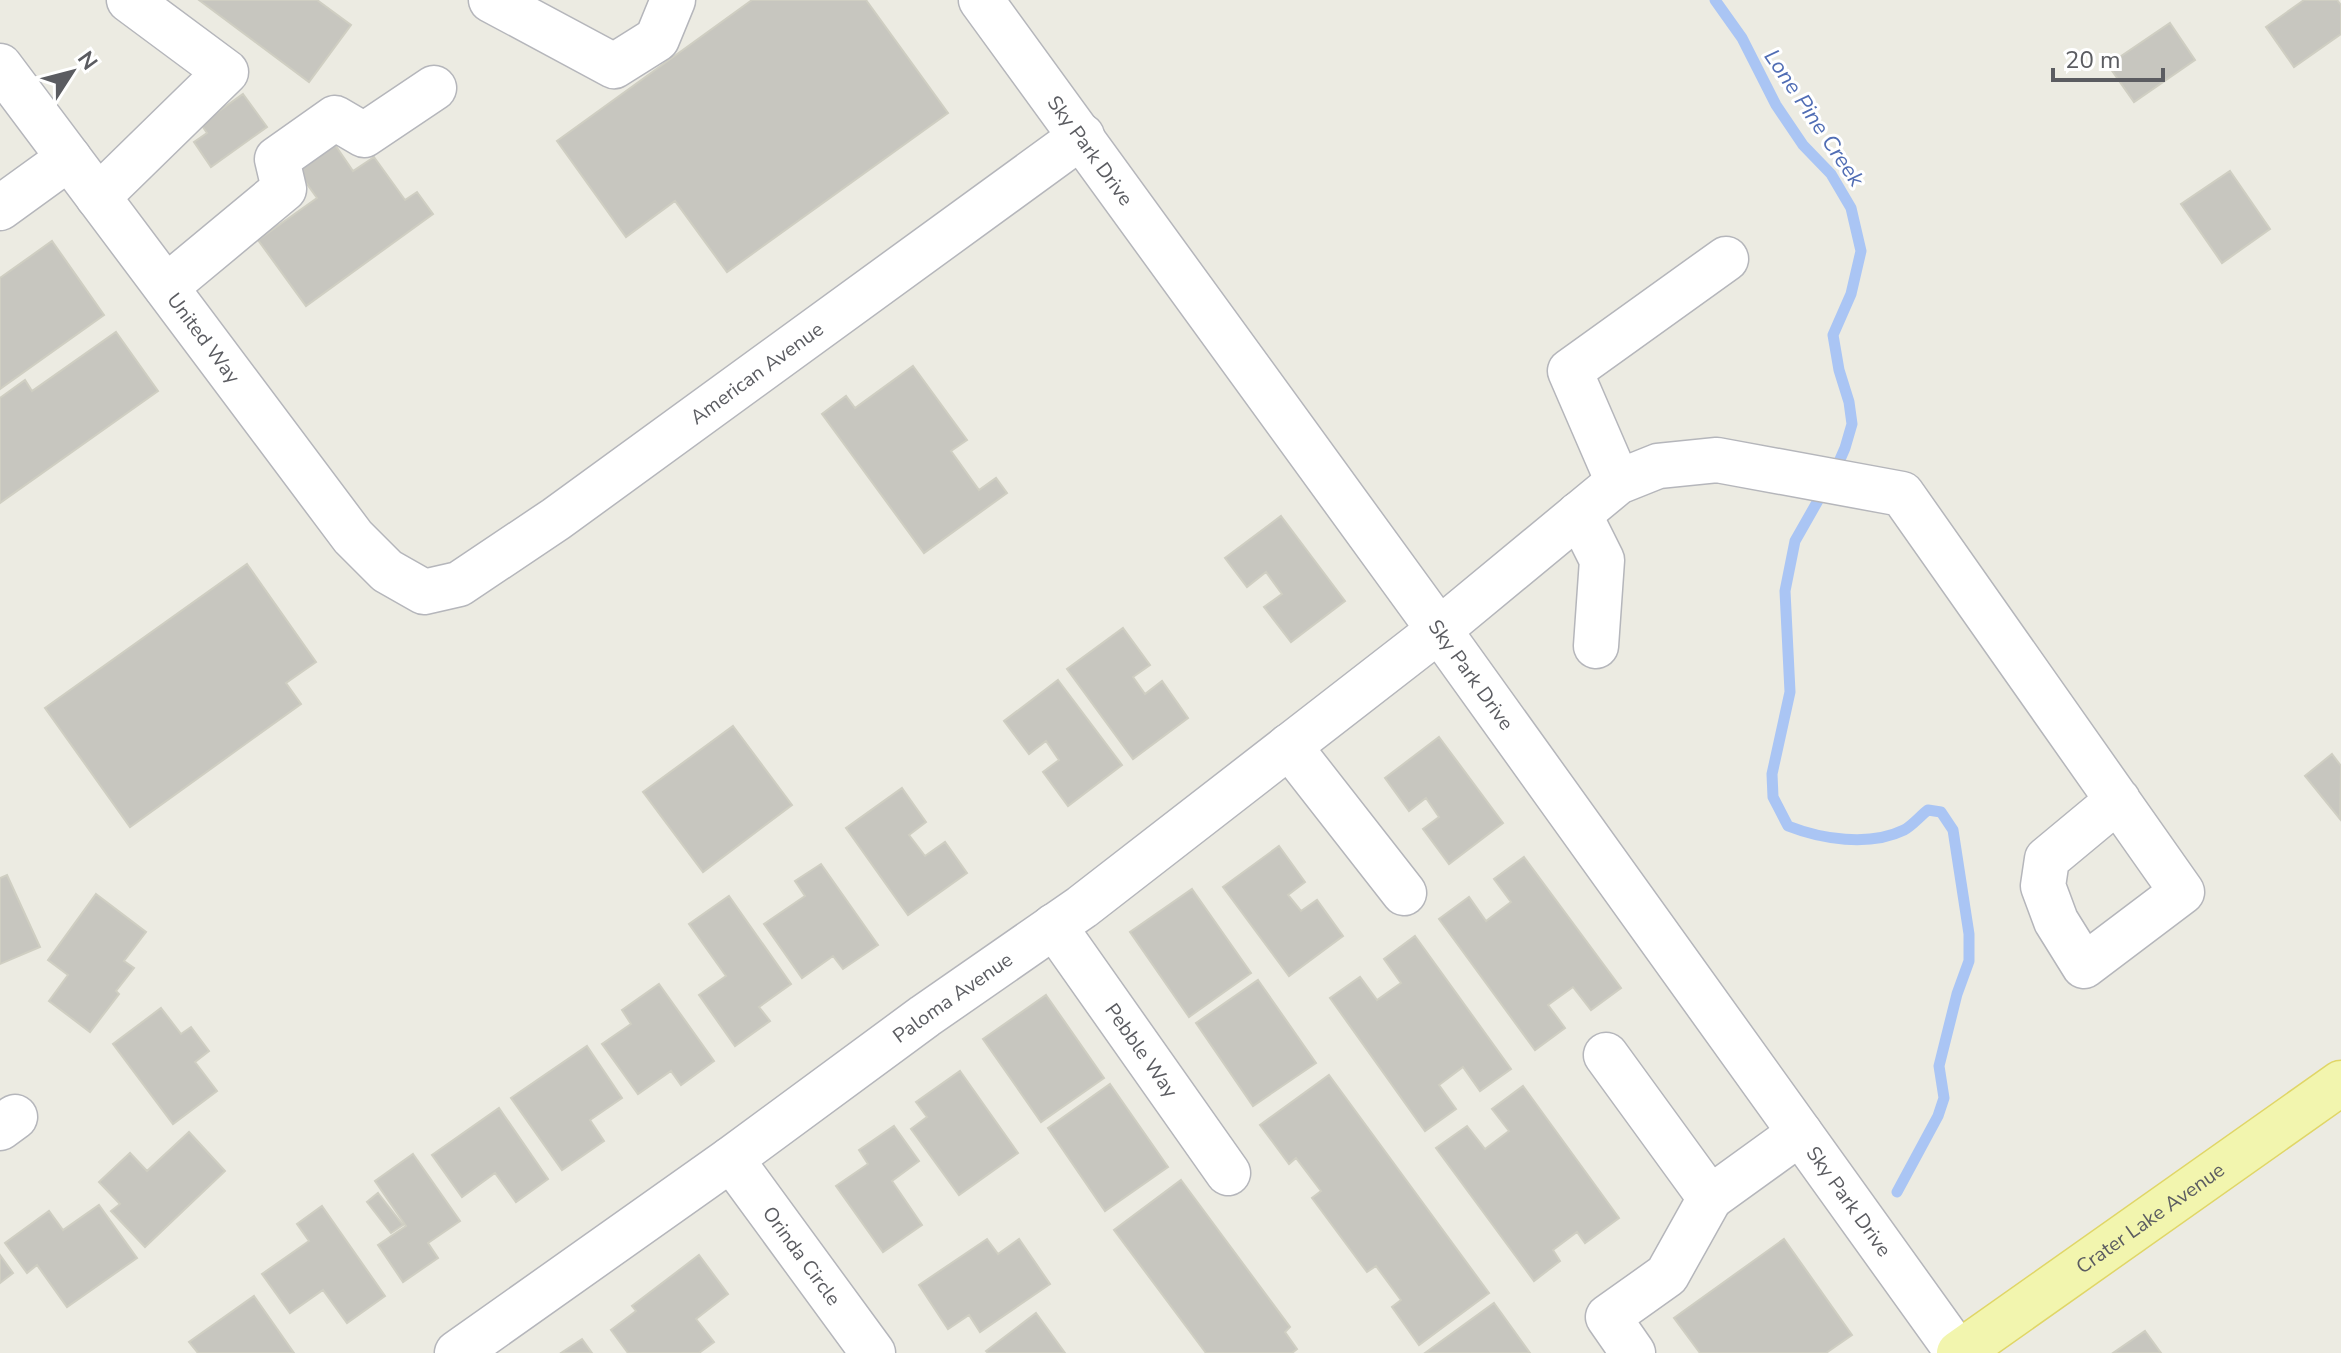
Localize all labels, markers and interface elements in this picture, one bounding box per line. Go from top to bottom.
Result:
north arrow [32,32,112,112]
scale bar [2053,32,2163,82]
water label: Lone Pine Creek [1757,43,1872,193]
text: 20 m [2065,44,2121,76]
text: N [70,45,104,76]
street label: Sky Park Drive [1041,90,1140,211]
street label: United Way [161,287,247,389]
street label: American Avenue [685,315,829,431]
street label: Sky Park Drive [1422,614,1520,735]
street label: Paloma Avenue [887,946,1018,1049]
street label: Pebble Way [1099,998,1185,1103]
street label: Sky Park Drive [1800,1141,1898,1262]
street label: Crater Lake Avenue [2070,1156,2230,1280]
street label: Orinda Circle [756,1201,847,1311]

